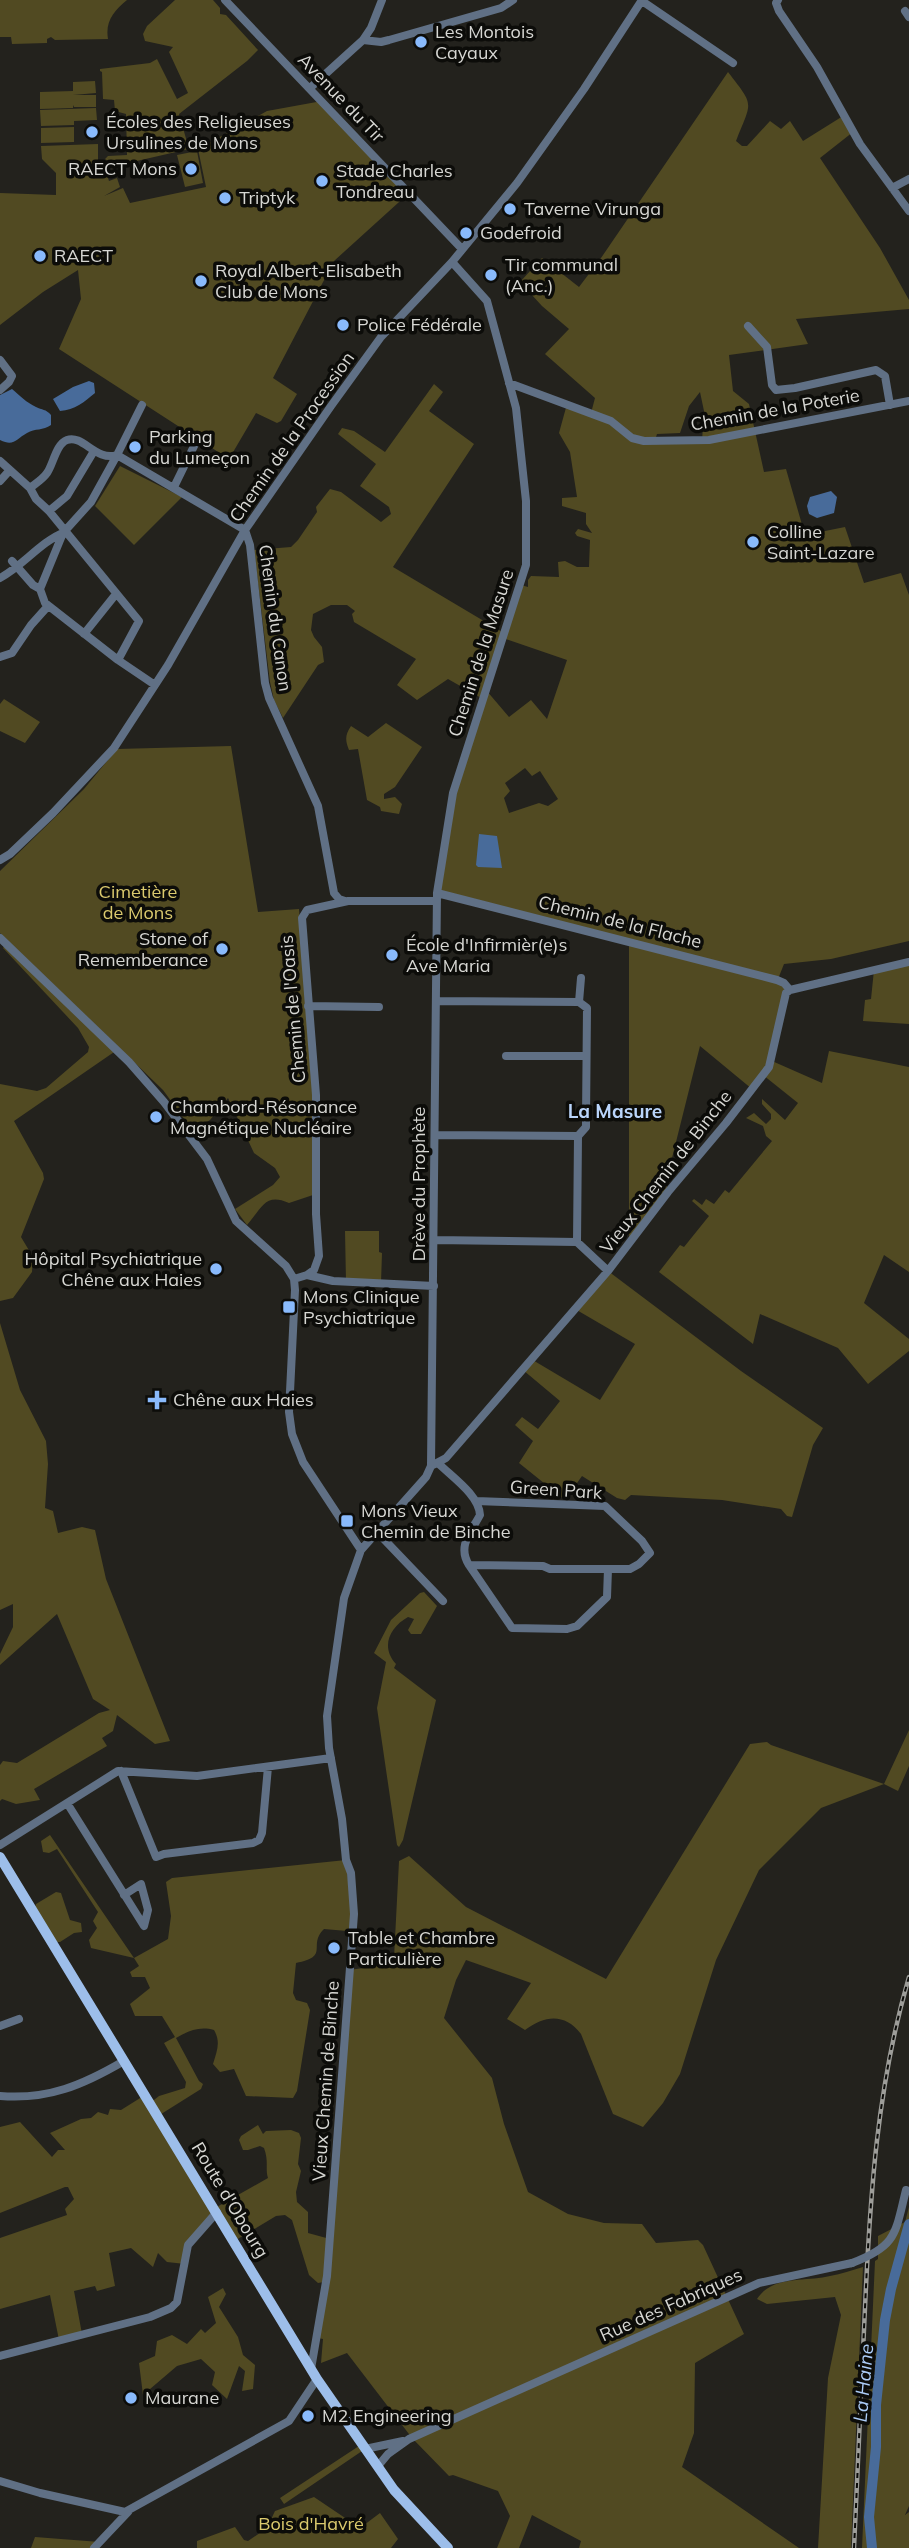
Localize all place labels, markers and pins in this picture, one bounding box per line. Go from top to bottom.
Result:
place label: Les Montois Cayaux [435,20,534,64]
marker: Les Montois Cayaux [413,34,429,50]
place label: Écoles des Religieuses Ursulines de Mons [106,110,291,154]
marker: Écoles des Religieuses Ursulines de Mons [84,124,100,140]
place label: RAECT Mons [68,157,177,180]
place label: Stade Charles Tondreau [336,159,453,203]
marker: RAECT Mons [183,161,199,177]
marker: Stade Charles Tondreau [314,173,330,189]
place label: Triptyk [239,186,296,209]
marker: Triptyk [217,190,233,206]
place label: Taverne Virunga [524,197,661,220]
marker: Taverne Virunga [502,201,518,217]
place label: Godefroid [480,221,562,244]
marker: Godefroid [458,225,474,241]
place label: RAECT [54,244,113,267]
marker: RAECT [32,248,48,264]
place label: Tir communal (Anc.) [505,253,618,297]
place label: Royal Albert-Elisabeth Club de Mons [215,259,402,303]
marker: Tir communal (Anc.) [483,267,499,283]
marker: Royal Albert-Elisabeth Club de Mons [193,273,209,289]
place label: Police Fédérale [357,313,482,336]
marker: Police Fédérale [335,317,351,333]
place label: Parking du Lumeçon [149,425,250,469]
marker: Parking du Lumeçon [127,439,143,455]
place label: Colline Saint-Lazare [767,520,875,564]
marker: Colline Saint-Lazare [745,534,761,550]
place label: Stone of Rememberance [78,927,209,971]
place label: École d'Infirmièr(e)s Ave Maria [406,933,567,977]
marker: Stone of Rememberance [214,941,230,957]
marker: École d'Infirmièr(e)s Ave Maria [384,947,400,963]
place label: Chambord-Résonance Magnétique Nucléaire [170,1095,357,1139]
marker: Chambord-Résonance Magnétique Nucléaire [148,1109,164,1125]
place label: Hôpital Psychiatrique Chêne aux Haies [25,1247,202,1291]
marker: Hôpital Psychiatrique Chêne aux Haies [208,1261,224,1277]
place label: Mons Clinique Psychiatrique [303,1285,420,1329]
marker: Mons Clinique Psychiatrique [281,1299,297,1315]
place label: Chêne aux Haies [173,1388,314,1411]
marker: Chêne aux Haies [147,1390,167,1410]
place label: Mons Vieux Chemin de Binche [361,1499,511,1543]
marker: Mons Vieux Chemin de Binche [339,1513,355,1529]
place label: Table et Chambre Particulière [348,1926,495,1970]
marker: Table et Chambre Particulière [326,1940,342,1956]
place label: Maurane [145,2386,219,2409]
marker: Maurane [123,2390,139,2406]
place label: M2 Engineering [322,2404,452,2427]
marker: M2 Engineering [300,2408,316,2424]

